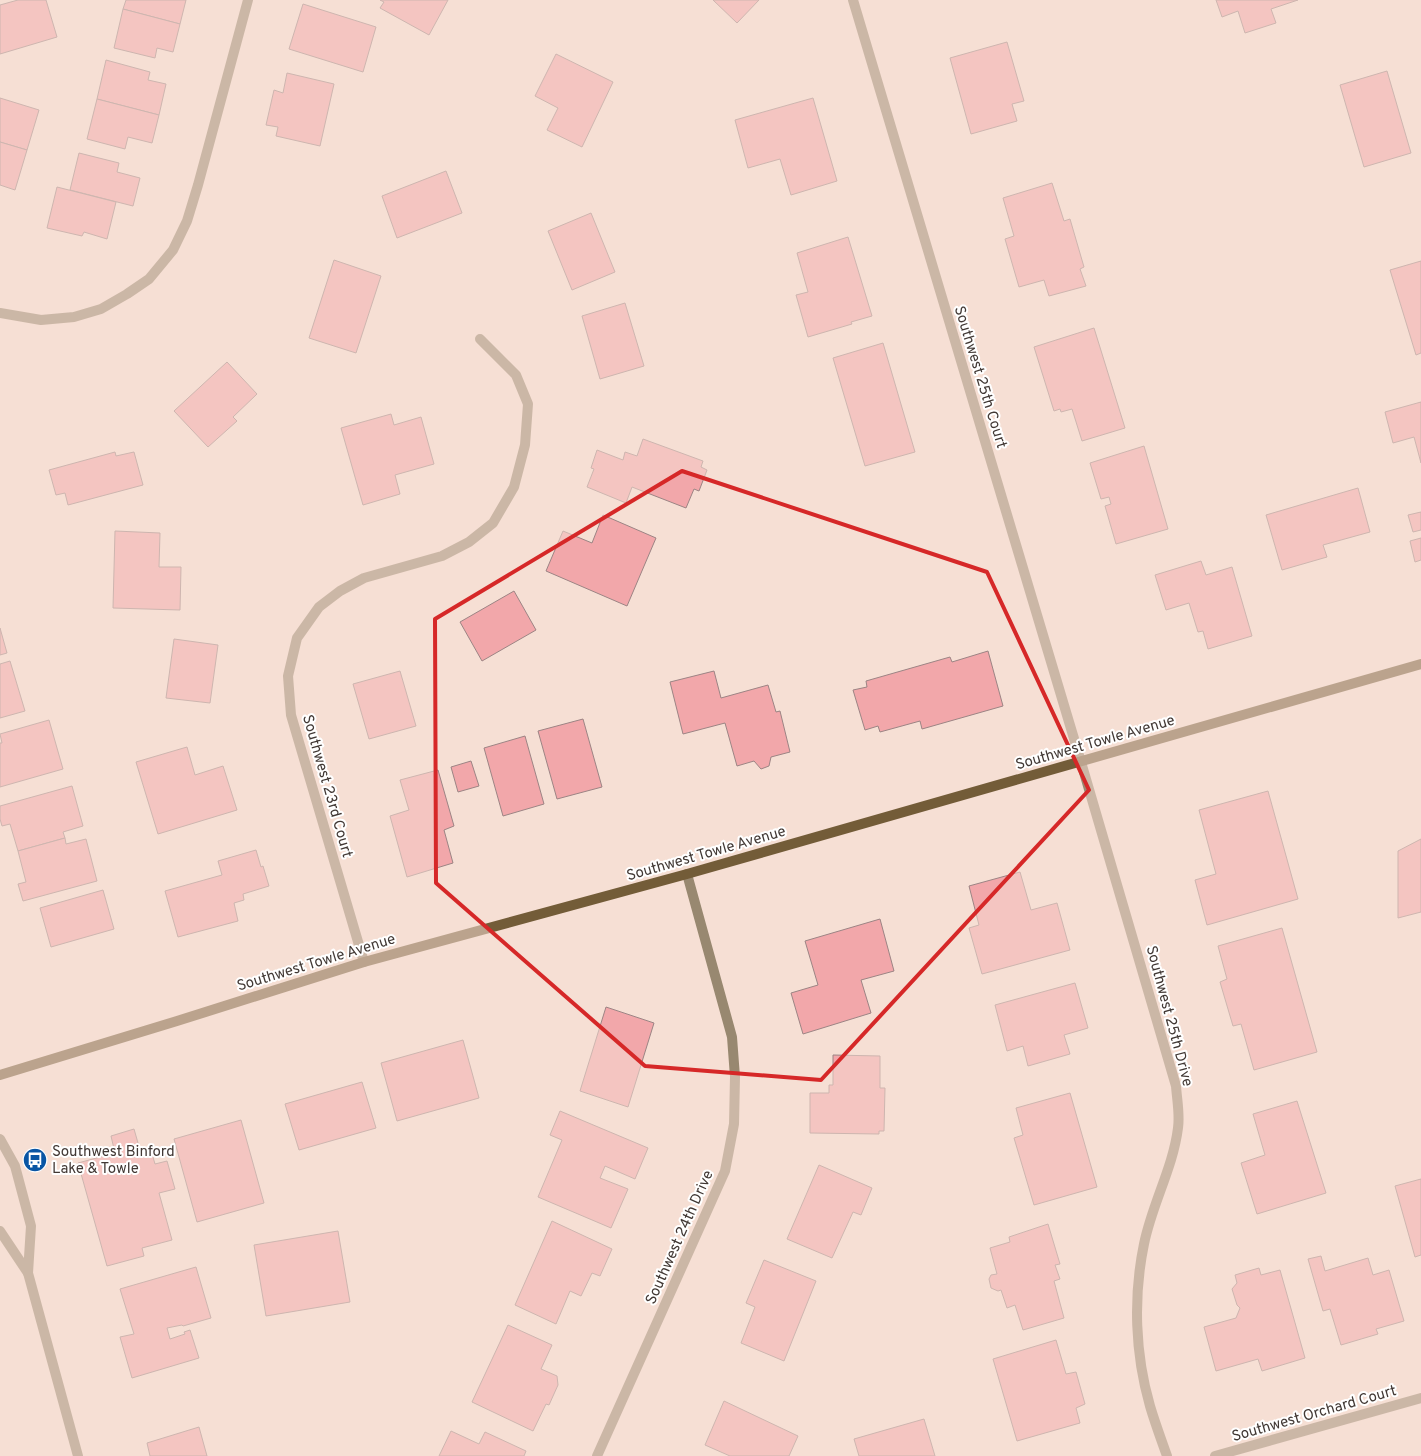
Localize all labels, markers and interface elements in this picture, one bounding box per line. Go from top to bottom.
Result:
street label: Southwest 25th Court [949,304,1010,451]
street label: Southwest Towle Avenue [1014,712,1177,775]
street label: Southwest 23rd Court [297,713,356,860]
street label: Southwest Towle Avenue [625,823,788,886]
street label: Southwest Towle Avenue [235,930,398,997]
street label: Southwest 25th Drive [1141,944,1197,1089]
place label: Southwest Binford Lake & Towle [52,1143,175,1179]
bus stop icon: Southwest Binford Lake & Towle [22,1147,48,1173]
street label: Southwest 24th Drive [642,1168,719,1308]
street label: Southwest Orchard Court [1230,1382,1399,1447]

